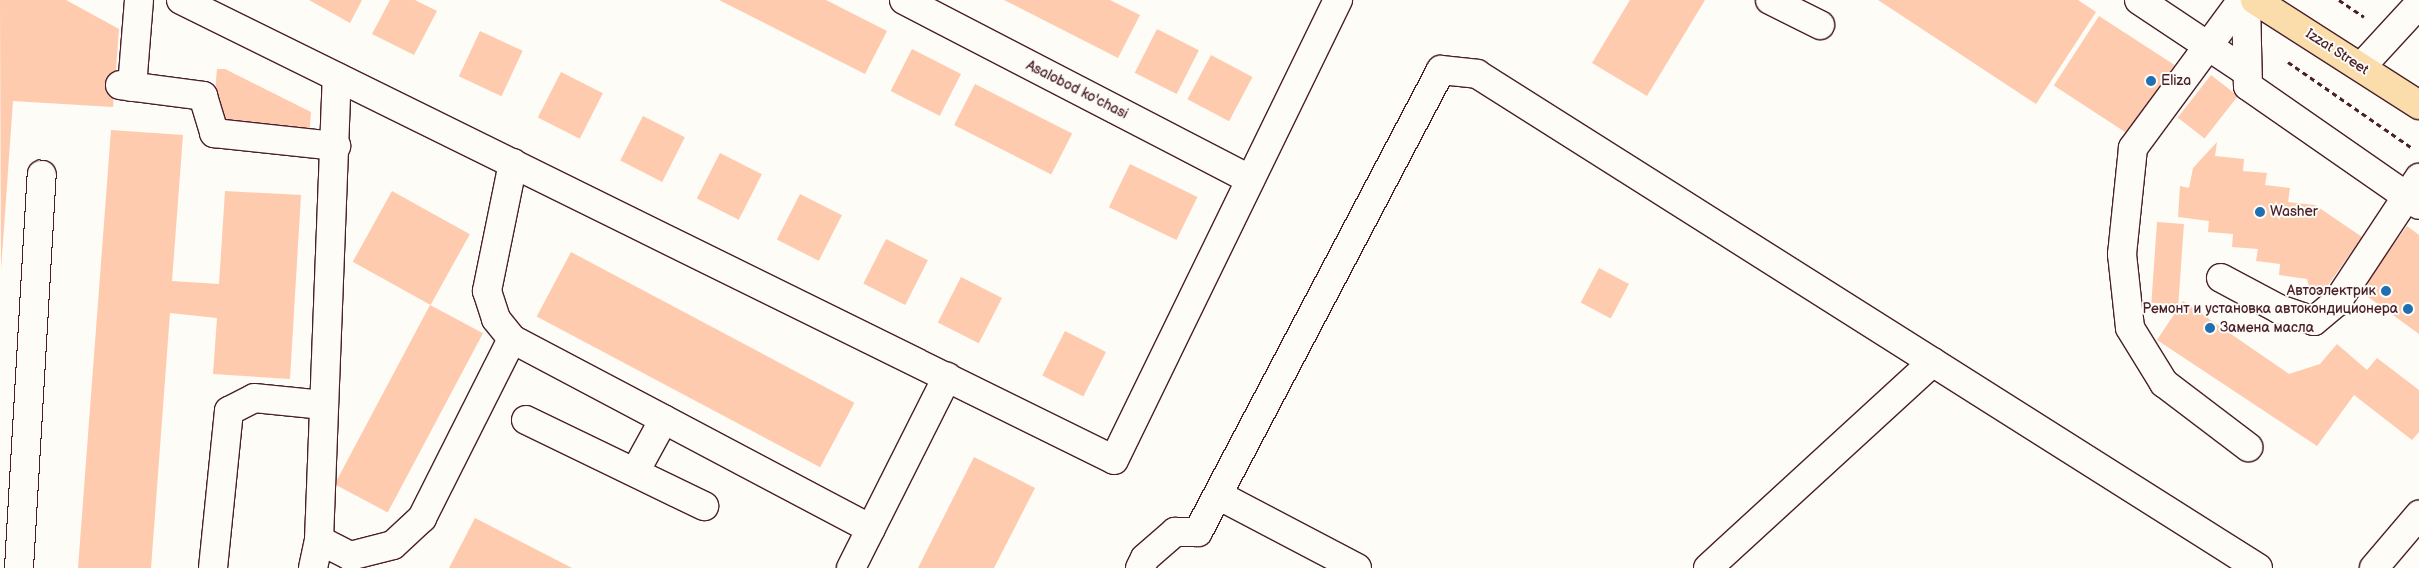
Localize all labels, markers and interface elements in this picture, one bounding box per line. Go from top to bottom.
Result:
street label: Izzat Street [2302,25,2372,79]
street label: Asalobod ko'chasi [1023,57,1131,123]
place label: Eliza [2161,73,2191,89]
marker: Eliza [2145,75,2157,87]
place label: Washer [2270,204,2318,220]
marker: Washer [2254,206,2266,218]
place label: Автоэлектрик [2287,283,2376,299]
marker: Автоэлектрик [2380,285,2392,297]
place label: Ремонт и установка автокондиционера [2142,301,2398,317]
marker: Ремонт и установка автокондиционера [2402,303,2414,315]
place label: Замена масла [2220,320,2314,336]
marker: Замена масла [2204,322,2216,334]

